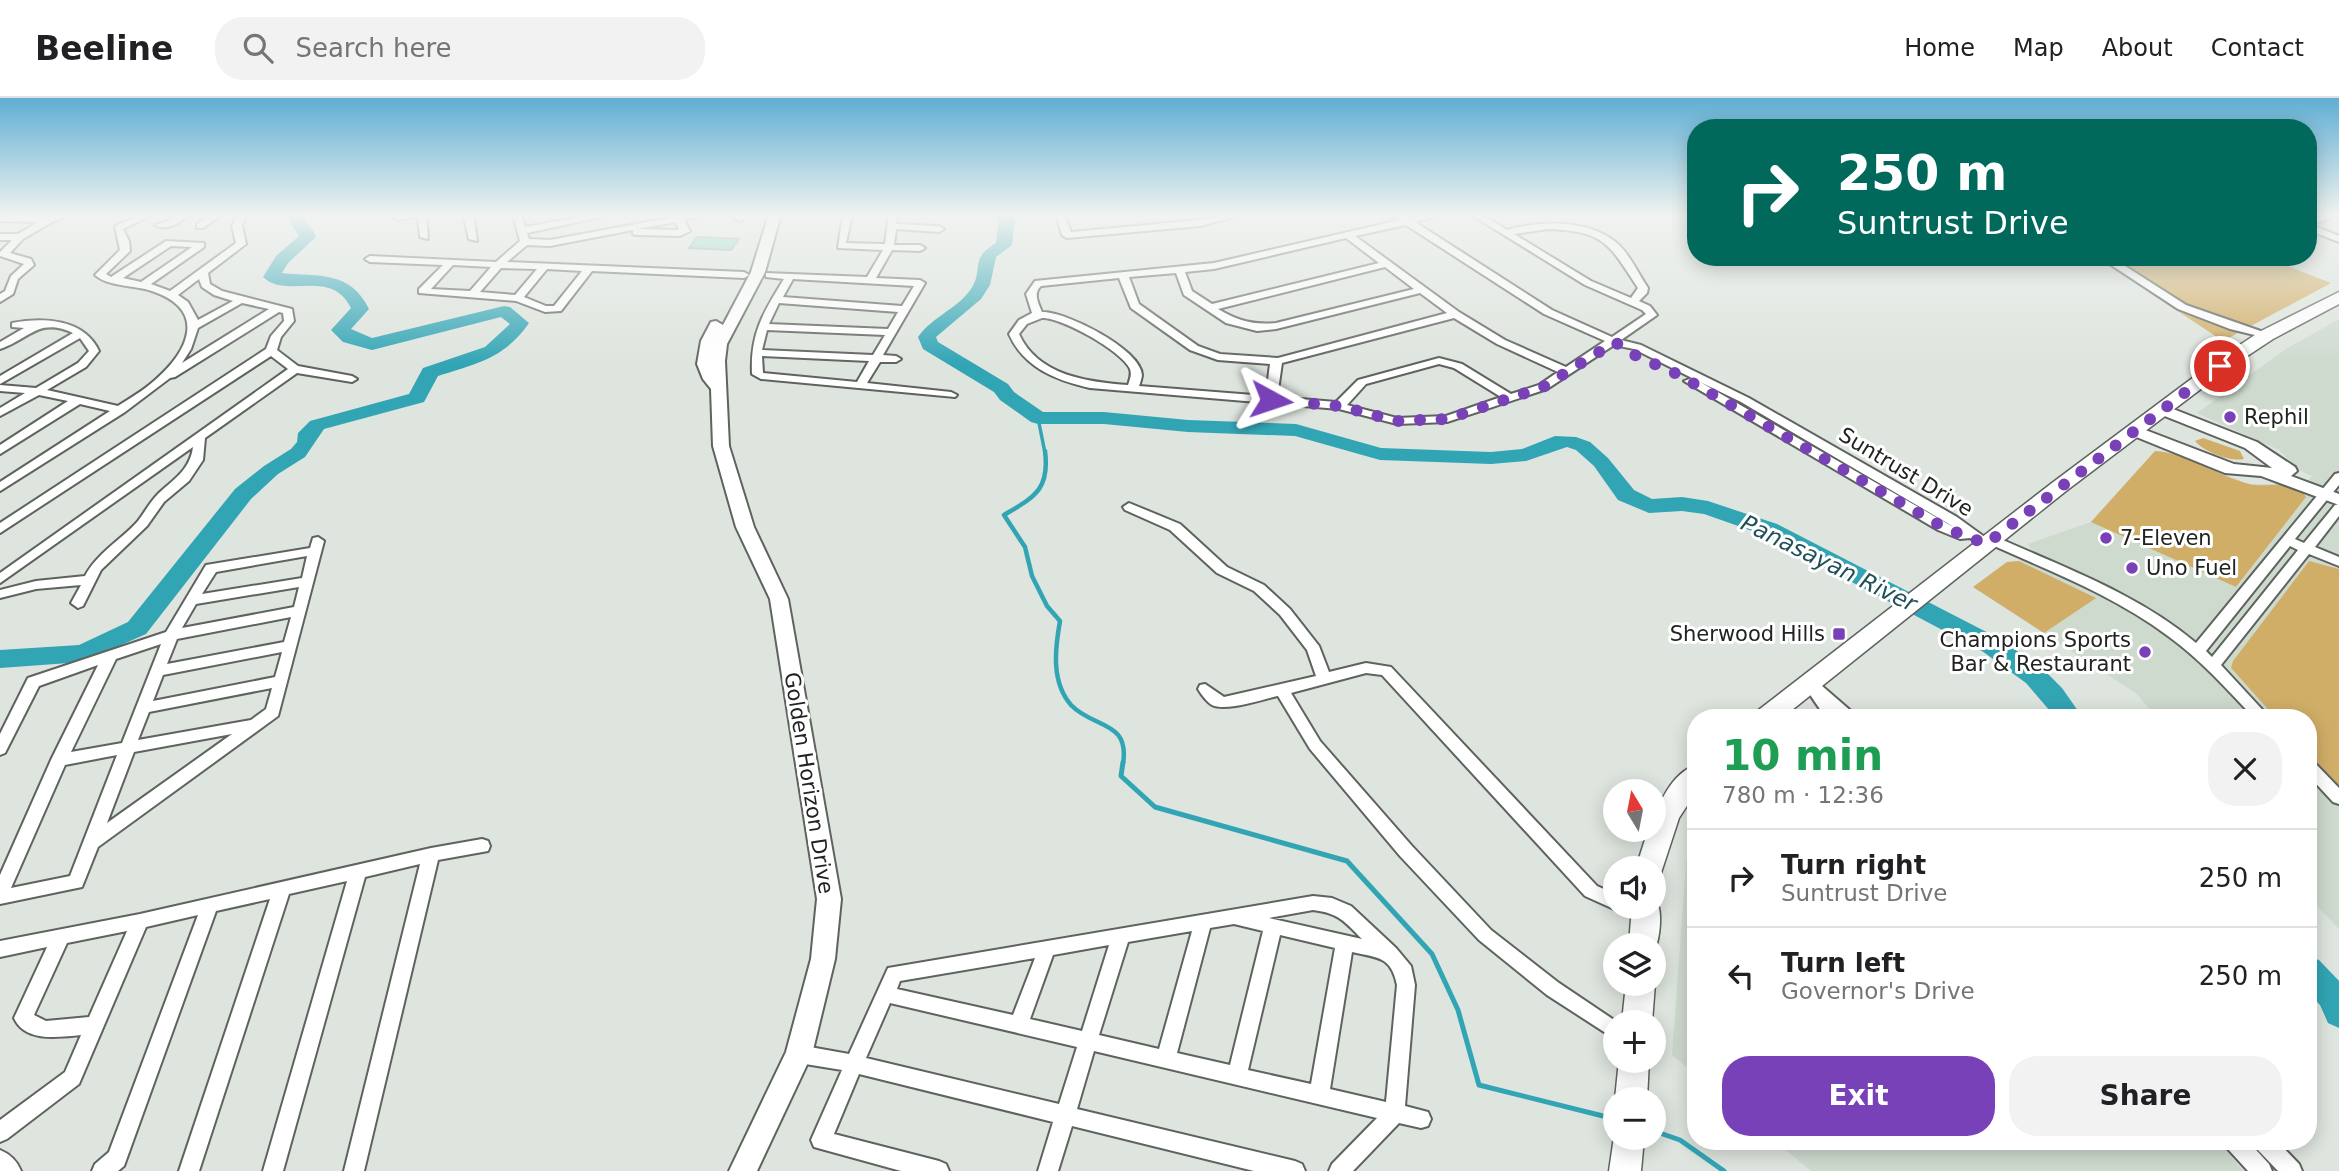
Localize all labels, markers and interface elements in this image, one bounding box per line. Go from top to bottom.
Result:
search box [215,17,705,80]
text: Beeline [35,29,173,68]
icon: search [239,29,277,67]
text: Search here [295,33,452,63]
text: Home [1904,34,1975,62]
text: Map [2013,34,2064,62]
text: About [2102,34,2173,62]
text: Contact [2211,34,2304,62]
text: 250 m [1837,145,2007,202]
icon: right [1722,147,1813,238]
text: Suntrust Drive [1837,204,2069,242]
pin [2190,336,2250,396]
icon: arrive [2201,347,2239,385]
position arrow [1234,363,1308,437]
place label: Rephil [2244,405,2309,429]
marker: Rephil [2222,409,2238,425]
street label: Suntrust Drive [1835,423,1977,521]
water label: Panasayan River [1737,509,1922,617]
place label: 7-Eleven [2120,526,2212,550]
marker: 7-Eleven [2098,530,2114,546]
place label: Uno Fuel [2146,556,2237,580]
marker: Uno Fuel [2124,560,2140,576]
place label: Sherwood Hills [1670,622,1825,646]
marker: Sherwood Hills [1831,626,1847,642]
place label: Champions Sports Bar & Restaurant [1939,628,2131,676]
marker: Champions Sports Bar & Restaurant [2137,644,2153,660]
street label: Golden Horizon Drive [780,670,838,896]
text: 10 min [1722,731,1883,780]
button: close [2208,732,2282,806]
north arrow [1603,779,1666,842]
map controls [1603,779,1666,1150]
text: 780 m · 12:36 [1722,782,1884,808]
text: Turn right [1781,850,1926,880]
button: sound [1603,856,1666,919]
icon: right [1722,859,1760,897]
text: 250 m [2199,863,2282,893]
text: Suntrust Drive [1781,880,1947,906]
button: layers [1603,933,1666,996]
text: Turn left [1781,948,1905,978]
icon: left [1722,957,1760,995]
text: 250 m [2199,961,2282,991]
text: Governor's Drive [1781,978,1975,1004]
button: + [1603,1010,1666,1073]
button: Exit [1722,1056,1995,1136]
button: Share [2009,1056,2282,1136]
button: − [1603,1087,1666,1150]

